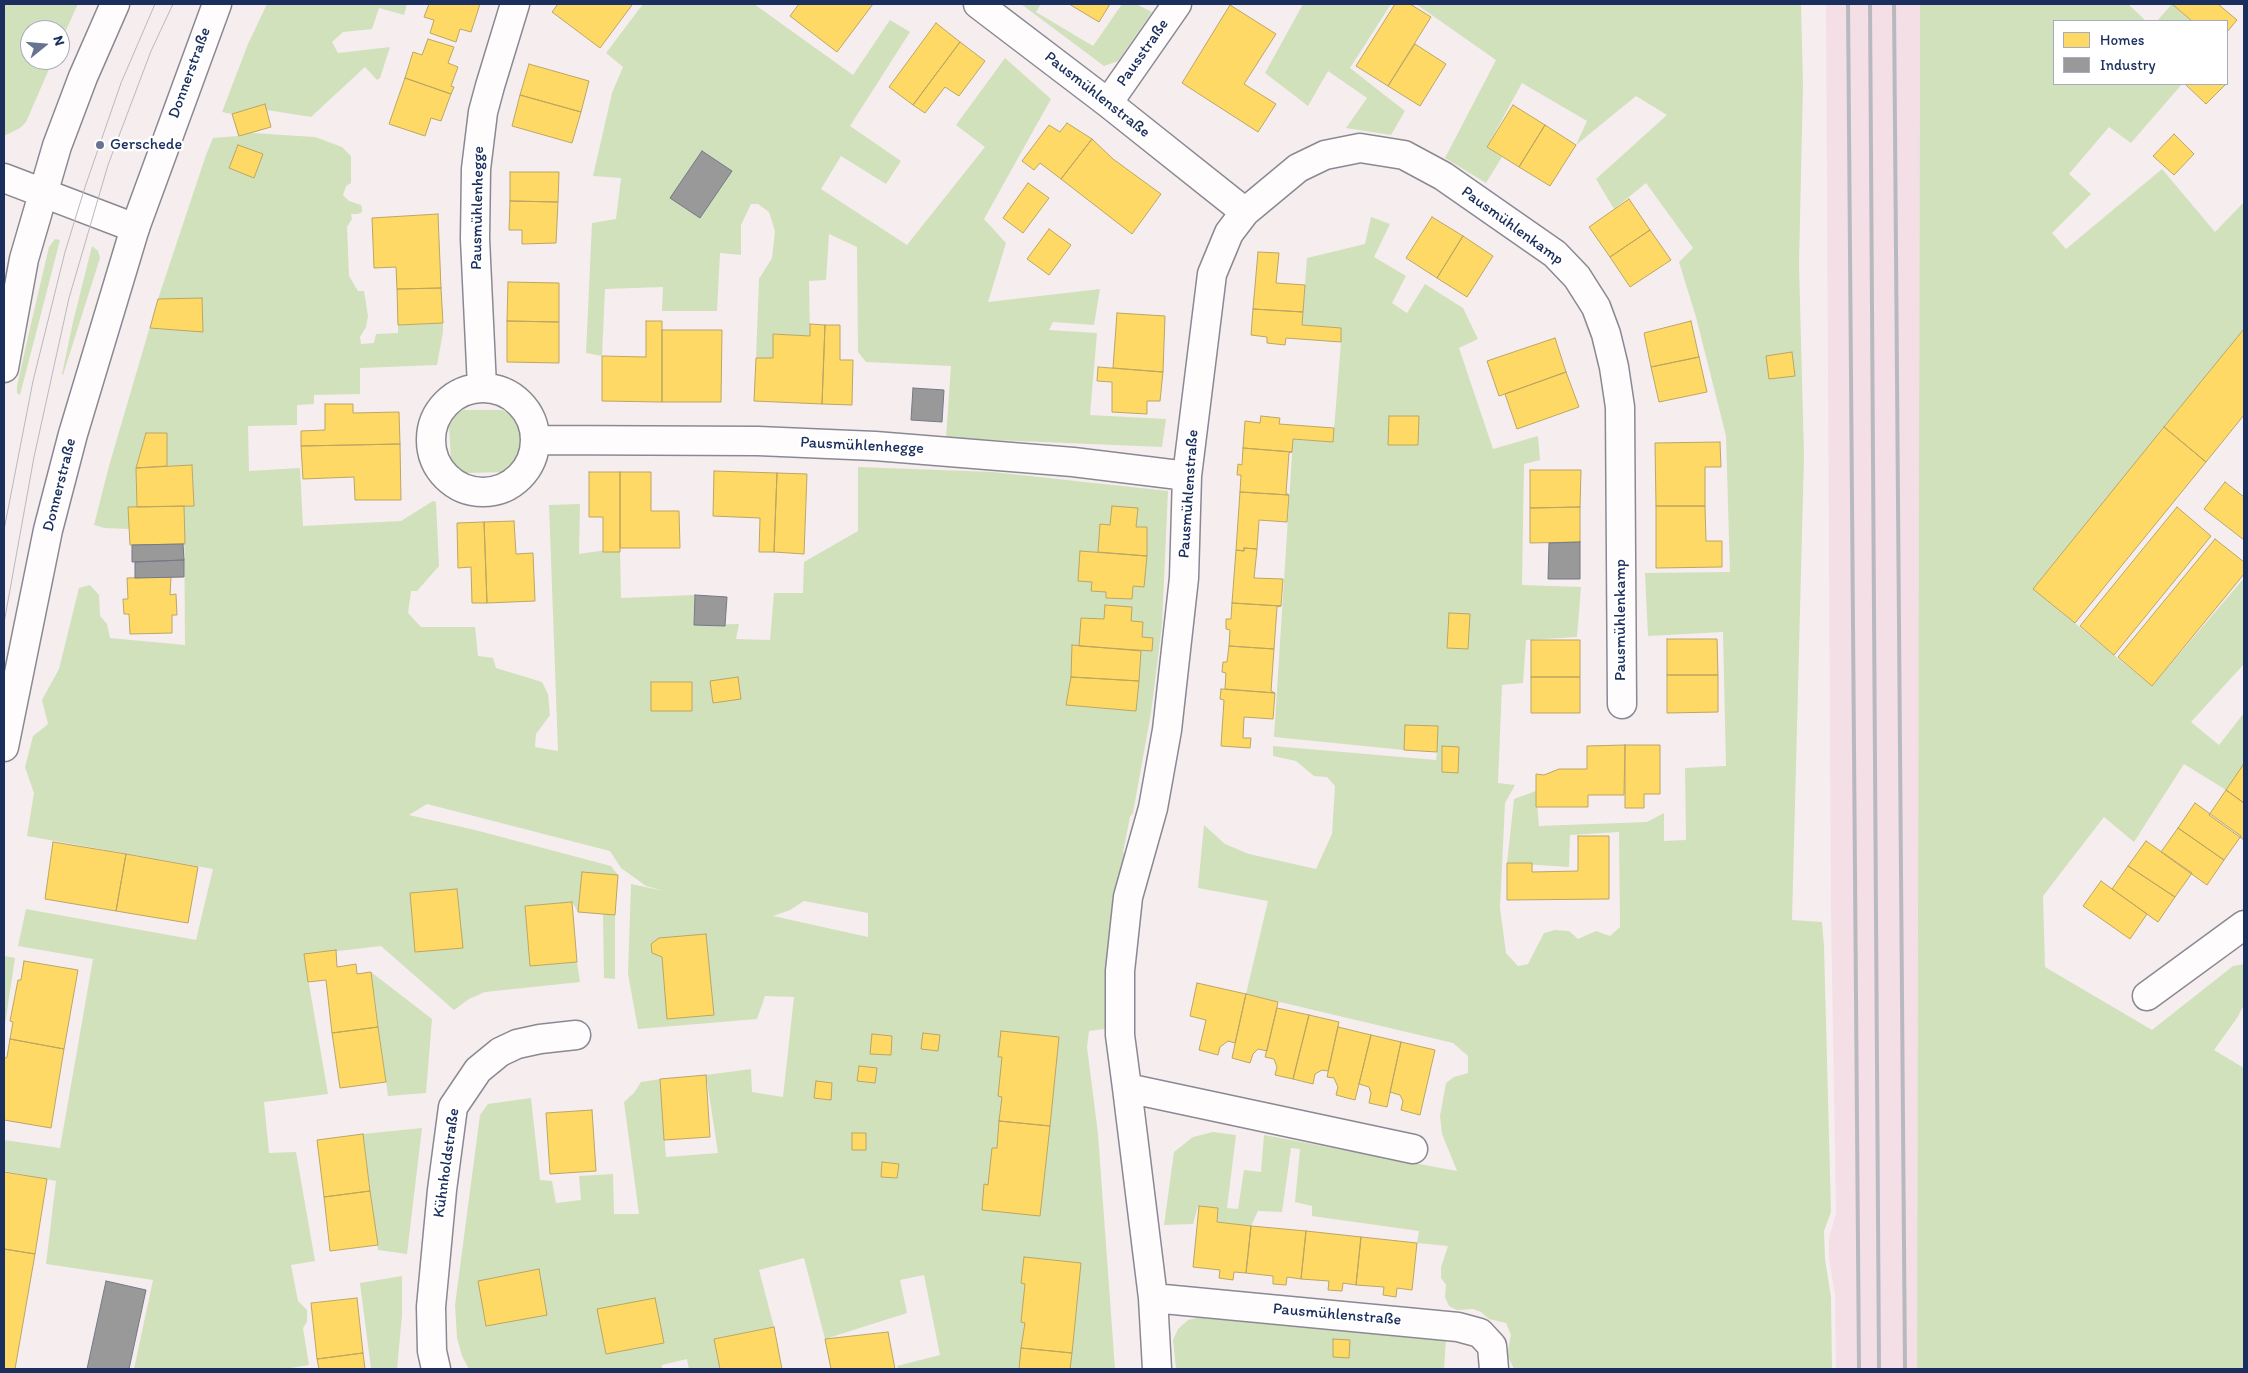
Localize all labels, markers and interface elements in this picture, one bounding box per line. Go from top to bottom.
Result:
street label: Pausstraße [1113,16,1173,90]
north arrow [20,20,70,70]
legend [2053,20,2228,85]
street label: Donnerstraße [165,25,215,121]
text: Homes [2100,31,2144,49]
text: N [49,34,68,48]
street label: Pausmühlenstraße [1040,48,1154,142]
text: Industry [2100,56,2156,74]
place label: Gerschede [110,135,182,155]
marker: Gerschede [94,139,106,151]
street label: Pausmühlenhegge [467,146,489,270]
street label: Pausmühlenkamp [1457,182,1567,270]
street label: Pausmühlenstraße [1175,429,1203,559]
street label: Pausmühlenhegge [800,433,924,459]
street label: Donnerstraße [39,436,81,534]
street label: Pausmühlenkamp [1611,559,1631,681]
street label: Kühnholdstraße [430,1107,464,1219]
street label: Pausmühlenstraße [1272,1300,1402,1330]

